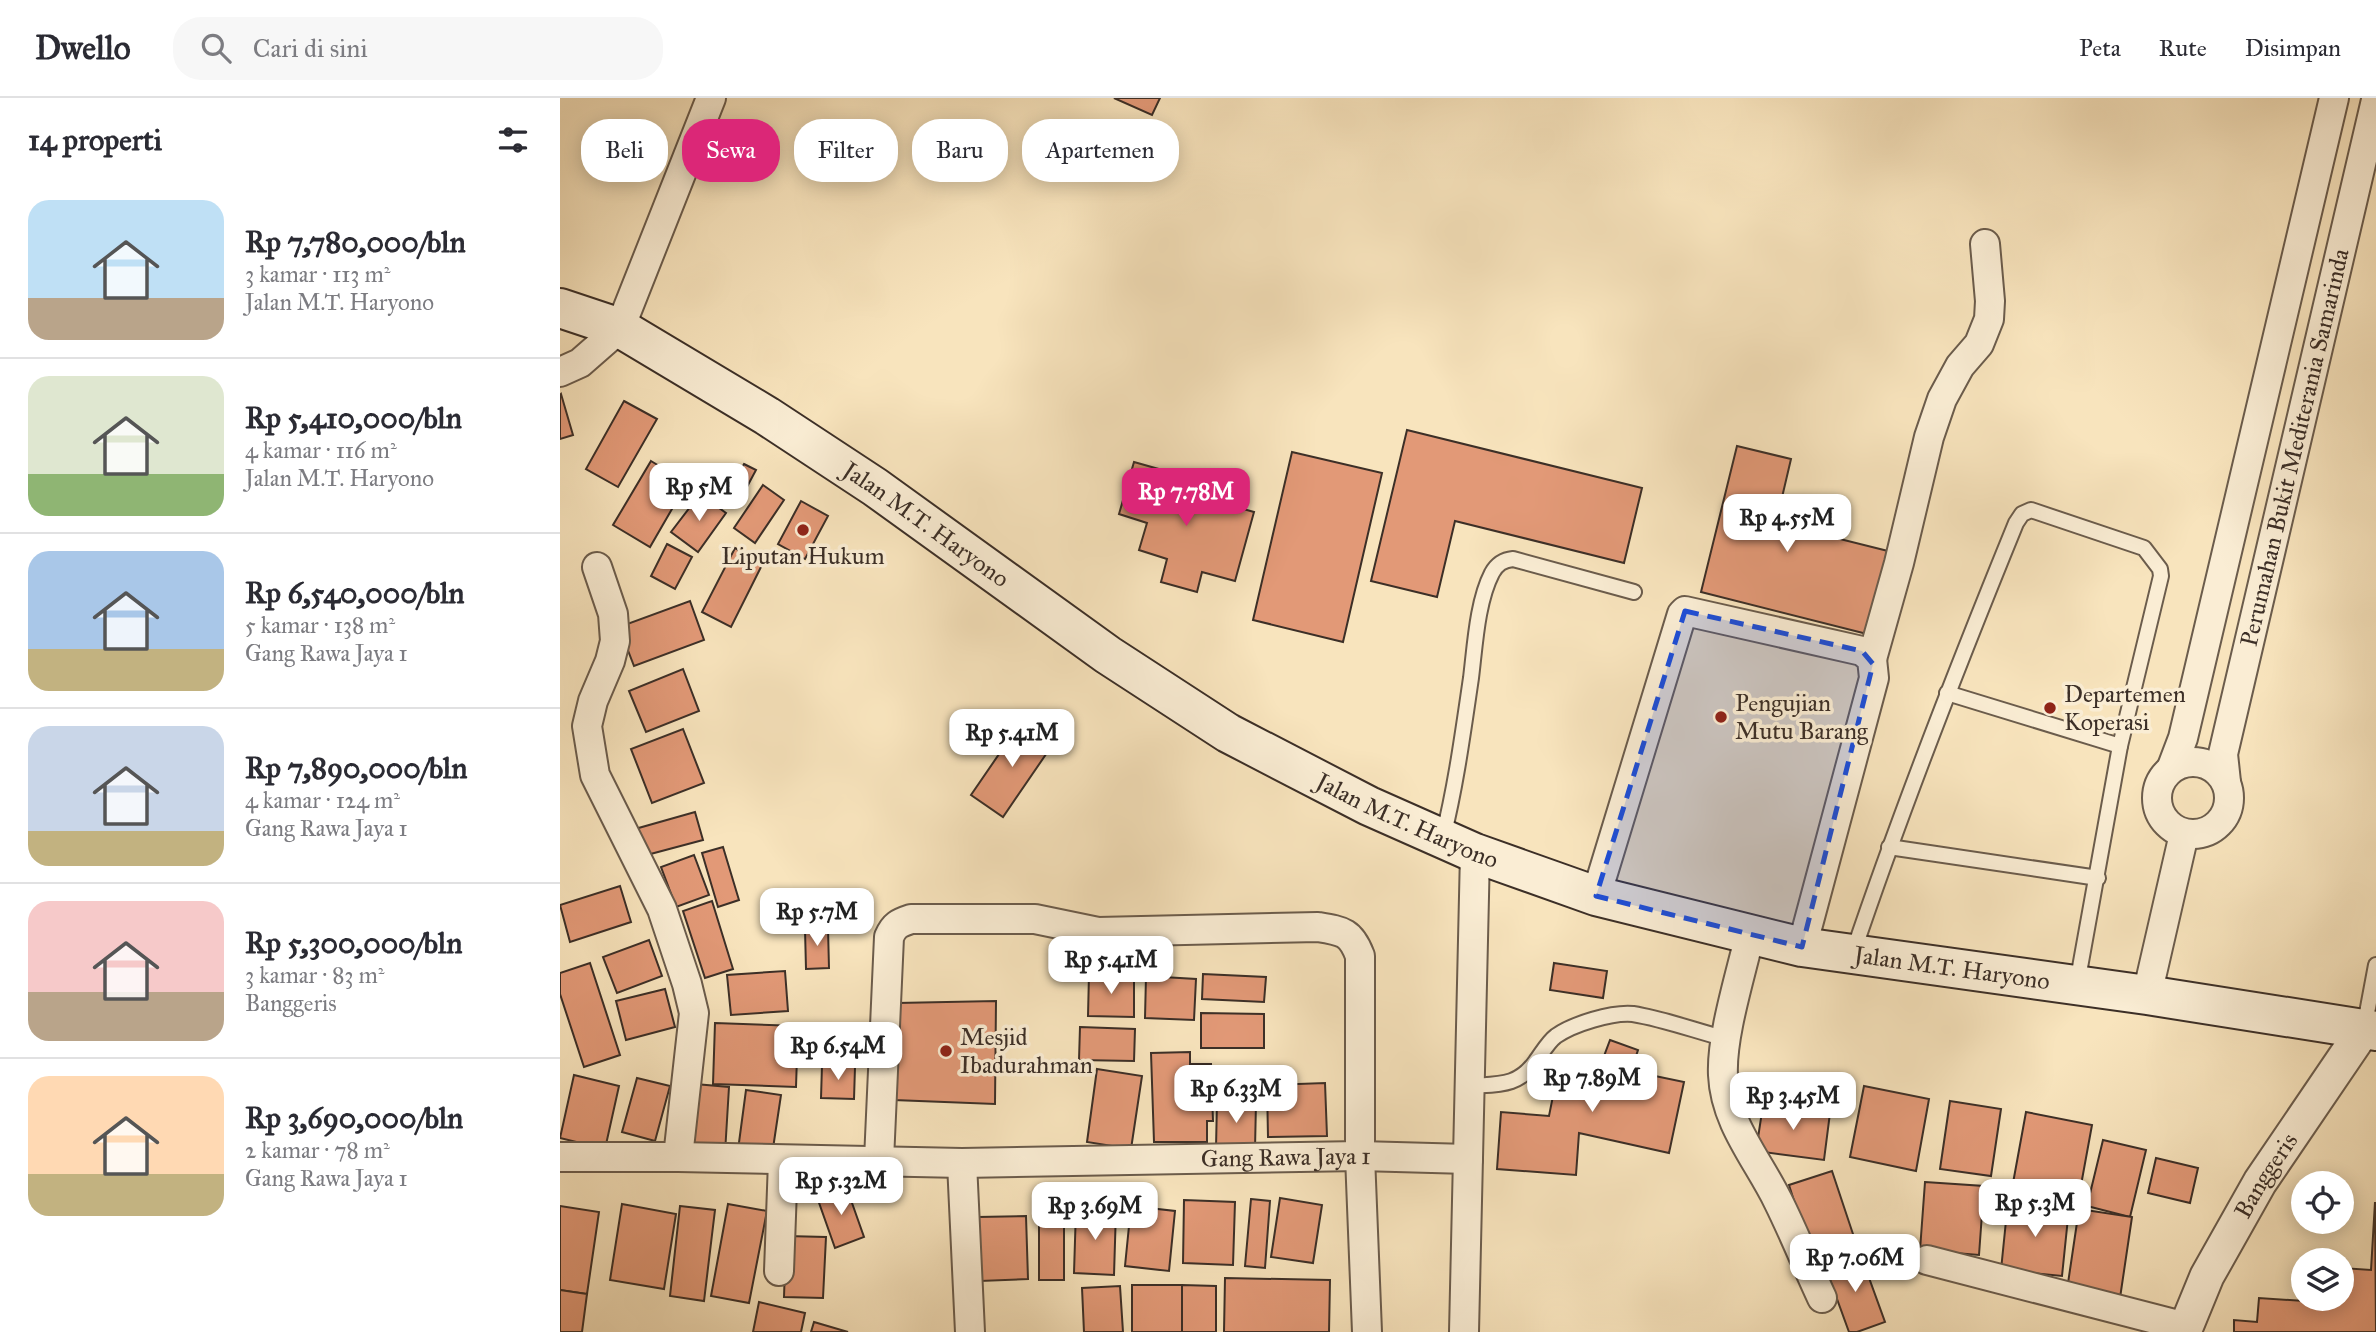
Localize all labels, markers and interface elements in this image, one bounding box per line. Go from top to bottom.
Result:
search box [173,17,663,80]
text: Dwello [35,28,131,68]
icon: search [197,29,235,67]
text: Cari di sini [253,32,368,64]
text: Peta [2079,33,2121,63]
text: Rute [2159,33,2207,63]
text: Disimpan [2245,33,2341,63]
chip: Beli [581,119,668,182]
chip: Sewa [682,119,780,182]
chip: Filter [794,119,898,182]
chip: Baru [912,119,1008,182]
chip: Apartemen [1022,119,1179,182]
icon: filters [494,121,532,159]
text: 14 properti [28,122,162,158]
text: Rp 7,780,000/bln [245,224,466,260]
icon: home [84,228,168,312]
street label: Perumahan Bukit Mediterania Samarinda [2234,245,2356,649]
text: 3 kamar · 113 m² [245,260,390,288]
text: Jalan M.T. Haryono [245,288,434,316]
text: Rp 5,410,000/bln [245,400,462,436]
icon: home [84,404,168,488]
text: 4 kamar · 116 m² [245,436,397,464]
street label: Jalan M.T. Haryono [835,453,1015,594]
text: Jalan M.T. Haryono [245,464,434,492]
pin: Rp 5M [650,464,748,523]
pin: Rp 7.78M [1114,468,1258,528]
text: Rp 5M [665,472,733,500]
text: Rp 7.78M [1138,477,1234,505]
pin: Rp 4.55M [1715,494,1859,554]
text: Rp 4.55M [1739,503,1835,531]
marker: Liputan Hukum [795,522,811,538]
place label: Liputan Hukum [721,541,885,571]
text: Rp 6,540,000/bln [245,575,465,611]
icon: home [84,579,168,663]
text: 5 kamar · 138 m² [245,611,395,639]
text: Gang Rawa Jaya 1 [245,639,408,667]
place label: Departemen Koperasi [2064,679,2186,737]
place label: Pengujian Mutu Barang [1735,688,1869,746]
marker: Departemen Koperasi [2042,700,2058,716]
marker: Pengujian Mutu Barang [1713,709,1729,725]
pin: Rp 5.41M [940,710,1084,769]
text: Rp 5.41M [965,718,1059,746]
text: Rp 7,890,000/bln [245,750,467,786]
icon: home [84,754,168,838]
street label: Jalan M.T. Haryono [1308,765,1502,875]
text: 4 kamar · 124 m² [245,786,400,814]
text: Gang Rawa Jaya 1 [245,814,408,842]
pin: Rp 5.7M [752,888,882,948]
text: Rp 5.7M [776,897,858,925]
text: Rp 5,300,000/bln [245,925,462,961]
icon: home [84,929,168,1013]
pin: Rp 5.41M [1039,936,1183,996]
street label: Jalan M.T. Haryono [1849,939,2052,996]
text: Rp 5.41M [1064,945,1158,973]
text: 3 kamar · 83 m² [245,961,385,989]
text: Banggeris [245,989,337,1017]
place label: Mesjid Ibadurahman [960,1022,1093,1080]
pin: Rp 6.54M [766,1023,910,1082]
text: Rp 6.54M [790,1031,886,1059]
marker: Mesjid Ibadurahman [938,1043,954,1059]
pin: Rp 7.89M [1520,1054,1664,1114]
text: Rp 7.89M [1543,1063,1641,1091]
pin: Rp 6.33M [1164,1066,1308,1125]
pin: Rp 3.45M [1721,1072,1865,1132]
text: Rp 6.33M [1190,1074,1282,1102]
text: Rp 3.45M [1746,1081,1840,1109]
text: Rp 3,690,000/bln [245,1100,463,1136]
icon: home [84,1104,168,1188]
street label: Banggeris [2228,1127,2304,1224]
text: 2 kamar · 78 m² [245,1136,390,1164]
street label: Gang Rawa Jaya 1 [1201,1141,1371,1174]
pin: Rp 5.32M [769,1158,913,1217]
text: Gang Rawa Jaya 1 [245,1164,408,1192]
text: Rp 5.32M [795,1166,887,1194]
map controls [2291,1171,2354,1311]
button: locate [2291,1171,2354,1234]
pin: Rp 5.3M [1970,1180,2100,1239]
pin: Rp 3.69M [1023,1182,1167,1242]
text: Rp 5.3M [1995,1188,2075,1216]
text: Rp 3.69M [1048,1191,1142,1219]
pin: Rp 7.06M [1783,1234,1927,1294]
text: Rp 7.06M [1806,1243,1904,1271]
button: layers [2291,1248,2354,1311]

